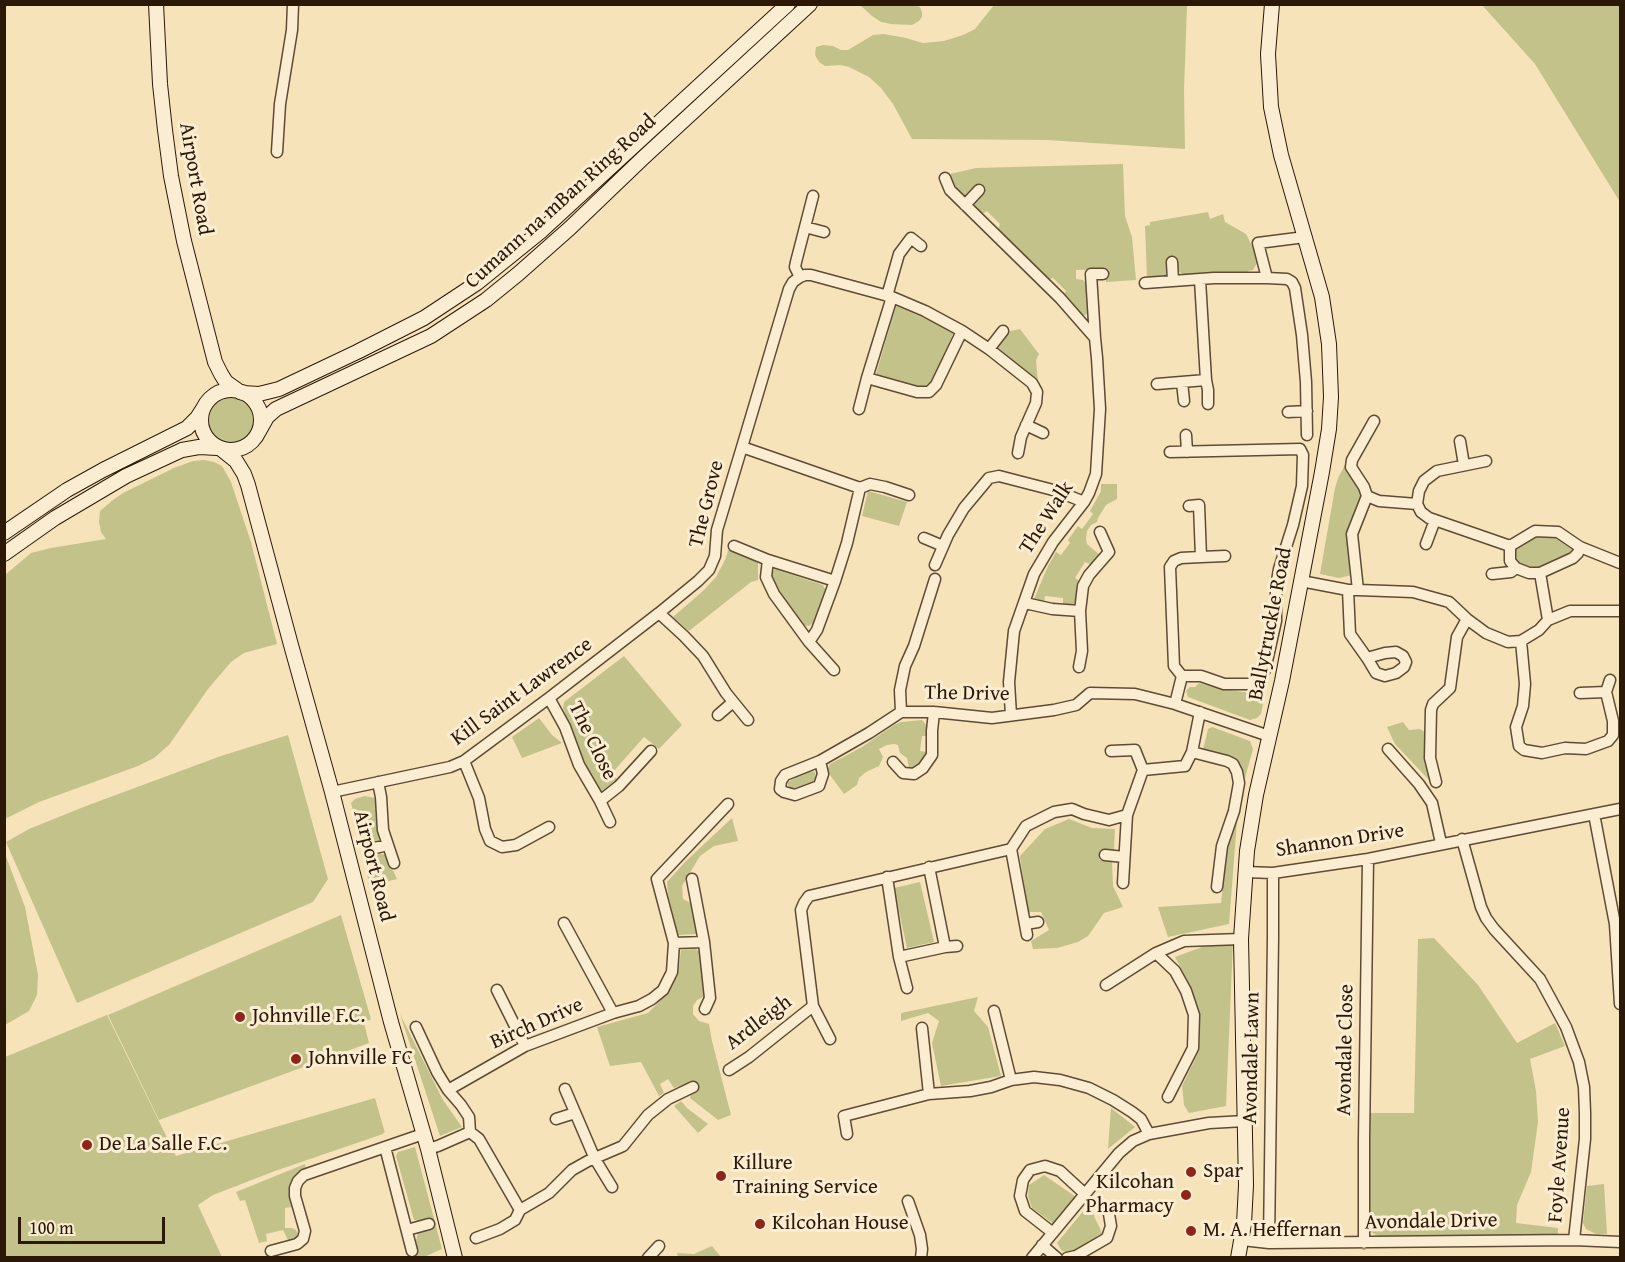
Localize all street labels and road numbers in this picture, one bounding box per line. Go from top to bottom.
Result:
street label: Cumann na mBan Ring Road [460,109,662,295]
street label: Airport Road [173,121,217,237]
street label: The Grove [684,458,730,550]
street label: The Walk [1014,477,1080,559]
street label: Ballytruckle Road [1244,545,1298,703]
street label: Kill Saint Lawrence [446,632,598,752]
street label: The Drive [924,681,1010,707]
street label: The Close [562,698,622,784]
street label: Airport Road [347,808,399,924]
street label: Shannon Drive [1274,818,1406,864]
street label: Avondale Close [1332,984,1360,1116]
street label: Ardleigh [721,990,797,1056]
street label: Birch Drive [487,992,587,1056]
street label: Avondale Lawn [1238,992,1266,1124]
street label: Foyle Avenue [1543,1107,1577,1223]
street label: Avondale Drive [1364,1208,1498,1236]

